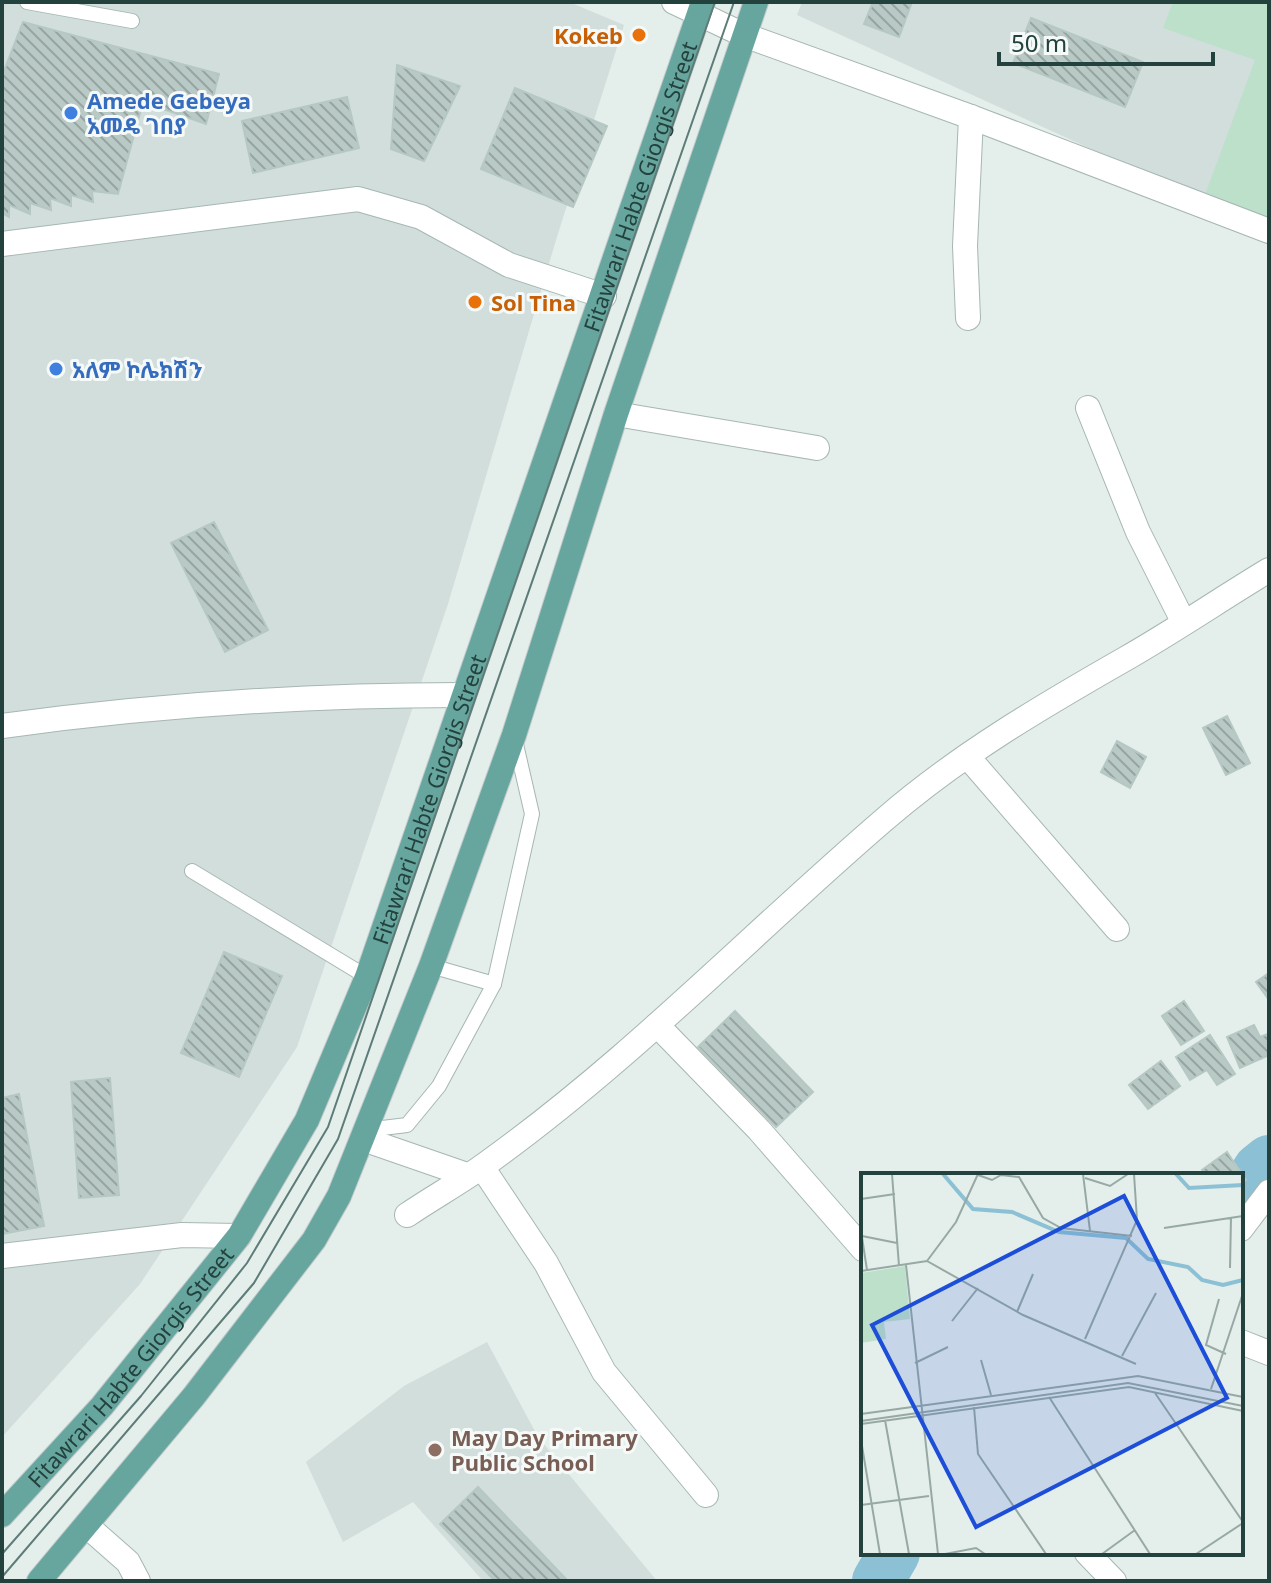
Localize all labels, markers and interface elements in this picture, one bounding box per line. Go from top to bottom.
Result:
scale bar [999,16,1213,66]
place label: Kokeb [554,20,623,50]
marker: Kokeb [630,26,648,44]
text: 50 m [1011,26,1067,59]
street label: Fitawrari Habte Giorgis Street [576,37,703,336]
place label: Amede Gebeya አመዴ ገበያ [87,85,251,140]
marker: Amede Gebeya አመዴ ገበያ [62,104,80,122]
place label: Sol Tina [491,287,576,317]
marker: Sol Tina [466,293,484,311]
place label: አለም ኮሌክሽን [72,354,203,384]
marker: አለም ኮሌክሽን [47,360,65,378]
street label: Fitawrari Habte Giorgis Street [364,650,492,948]
inset map [861,1173,1243,1555]
street label: Fitawrari Habte Giorgis Street [20,1240,240,1493]
place label: May Day Primary Public School [451,1422,638,1477]
marker: May Day Primary Public School [426,1441,444,1459]

